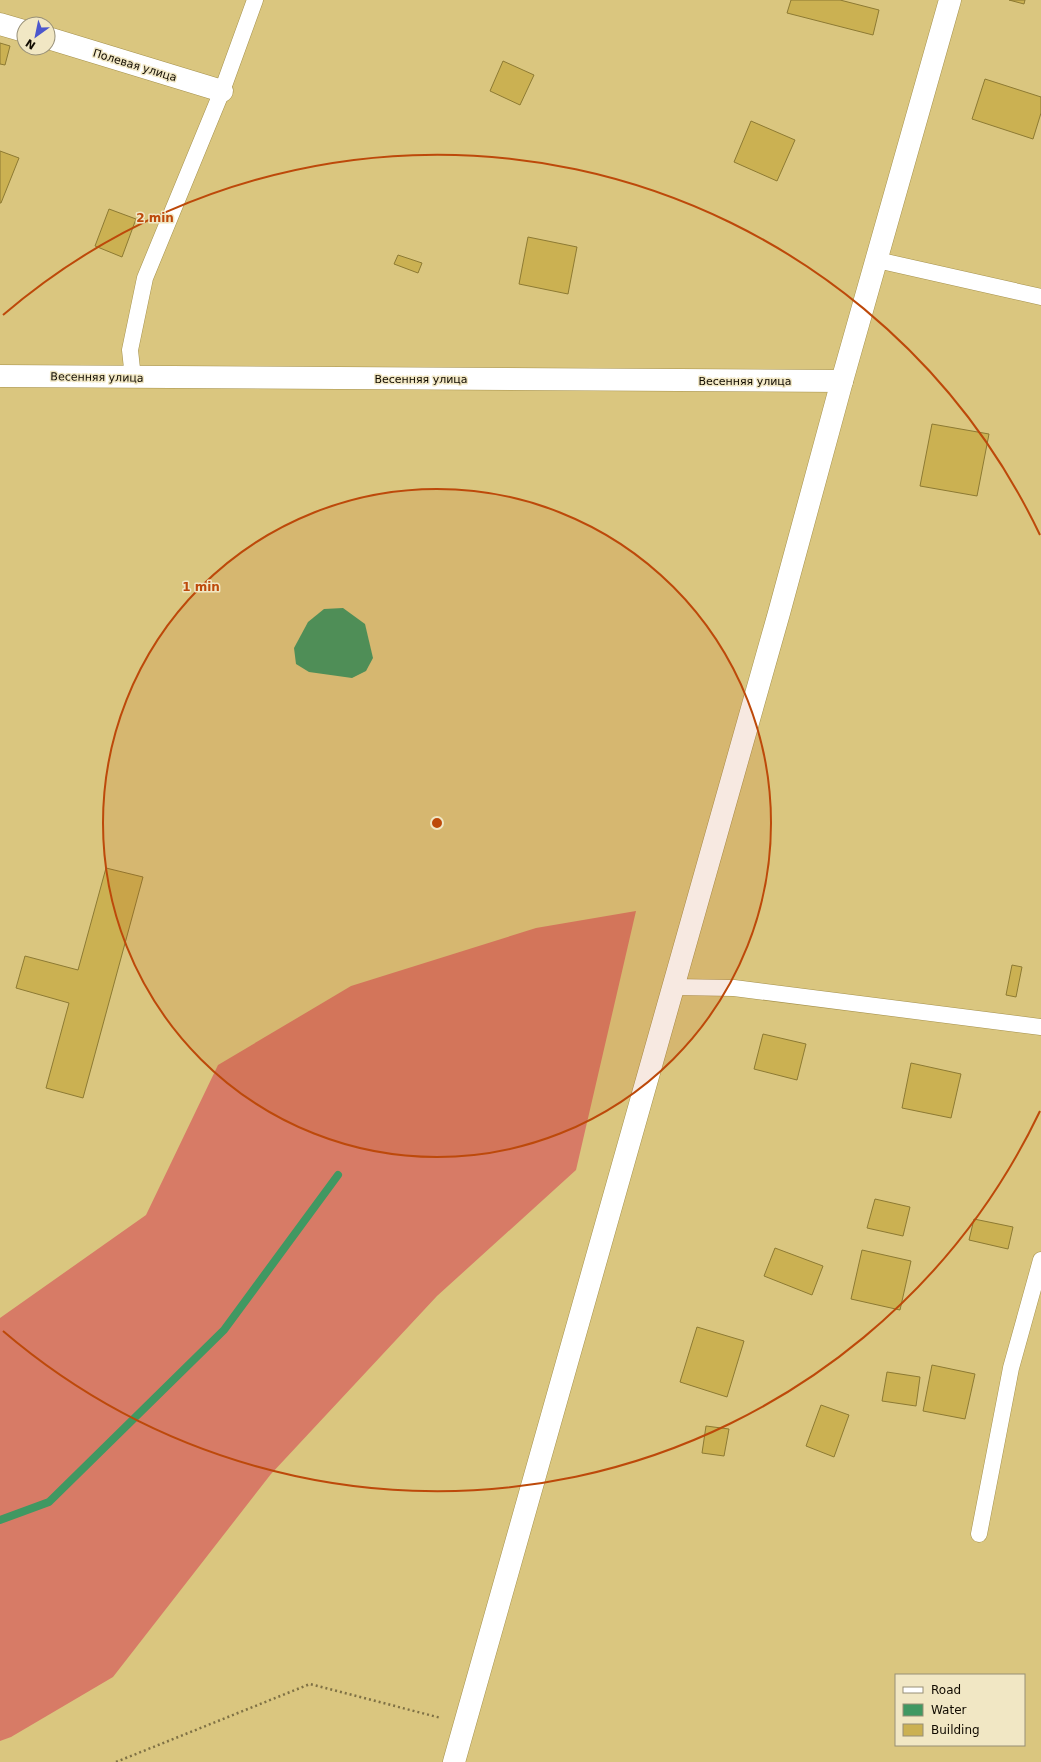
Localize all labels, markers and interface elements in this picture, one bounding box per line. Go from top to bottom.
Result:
north arrow [16,16,56,56]
text: N [23,36,38,52]
street label: Полевая улица [91,47,178,84]
text: 2 min [136,211,174,225]
street label: Весенняя улица [50,370,144,385]
street label: Весенняя улица [374,373,468,386]
street label: Весенняя улица [698,375,792,388]
text: 1 min [182,580,220,594]
centre of rings [430,816,444,830]
legend [895,1674,1025,1746]
text: Road [931,1683,961,1697]
text: Water [931,1703,967,1717]
text: Building [931,1723,980,1737]

